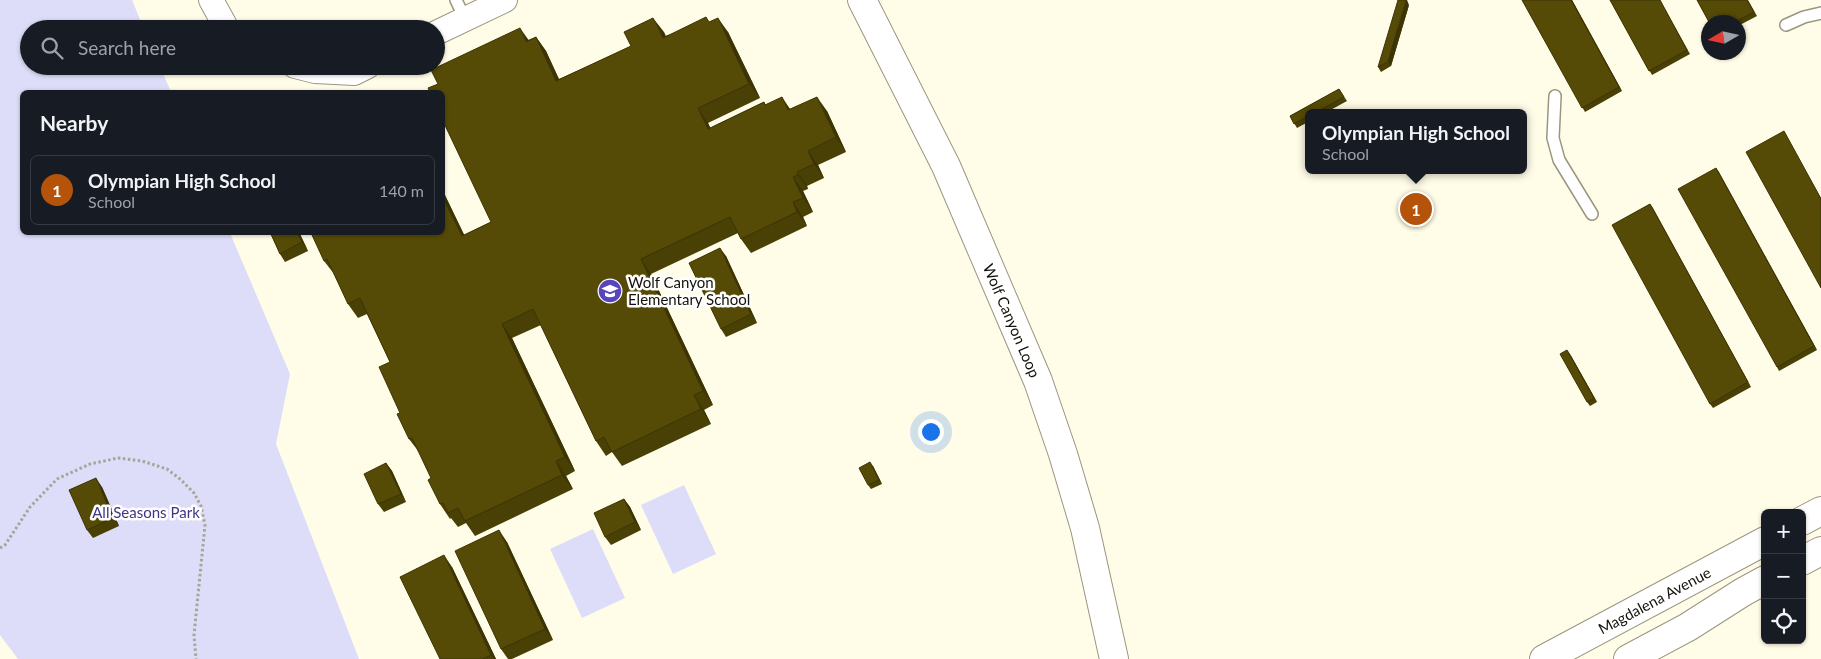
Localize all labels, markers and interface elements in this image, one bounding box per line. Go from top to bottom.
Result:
north arrow [1701,15,1746,60]
search box [20,20,445,75]
icon: search [38,34,66,62]
text: Search here [78,36,176,59]
popup [1305,109,1527,174]
text: Nearby [40,110,108,135]
text: Olympian High School [1322,121,1510,144]
text: School [1322,144,1369,163]
text: Olympian High School [88,169,276,192]
text: 1 [52,181,62,200]
text: 140 m [379,181,424,200]
pin: 1 [1400,190,1432,228]
text: School [88,192,135,211]
street label: Wolf Canyon Loop [980,261,1044,380]
place label: Wolf Canyon Elementary School [628,273,750,308]
school or university icon: Wolf Canyon Elementary School [597,278,623,304]
your location [918,419,944,445]
park label: All Seasons Park [92,503,200,521]
map controls [1761,509,1806,644]
button: + [1761,509,1806,554]
button: − [1761,554,1806,599]
street label: Magdalena Avenue [1595,563,1714,638]
button: locate [1761,599,1806,644]

